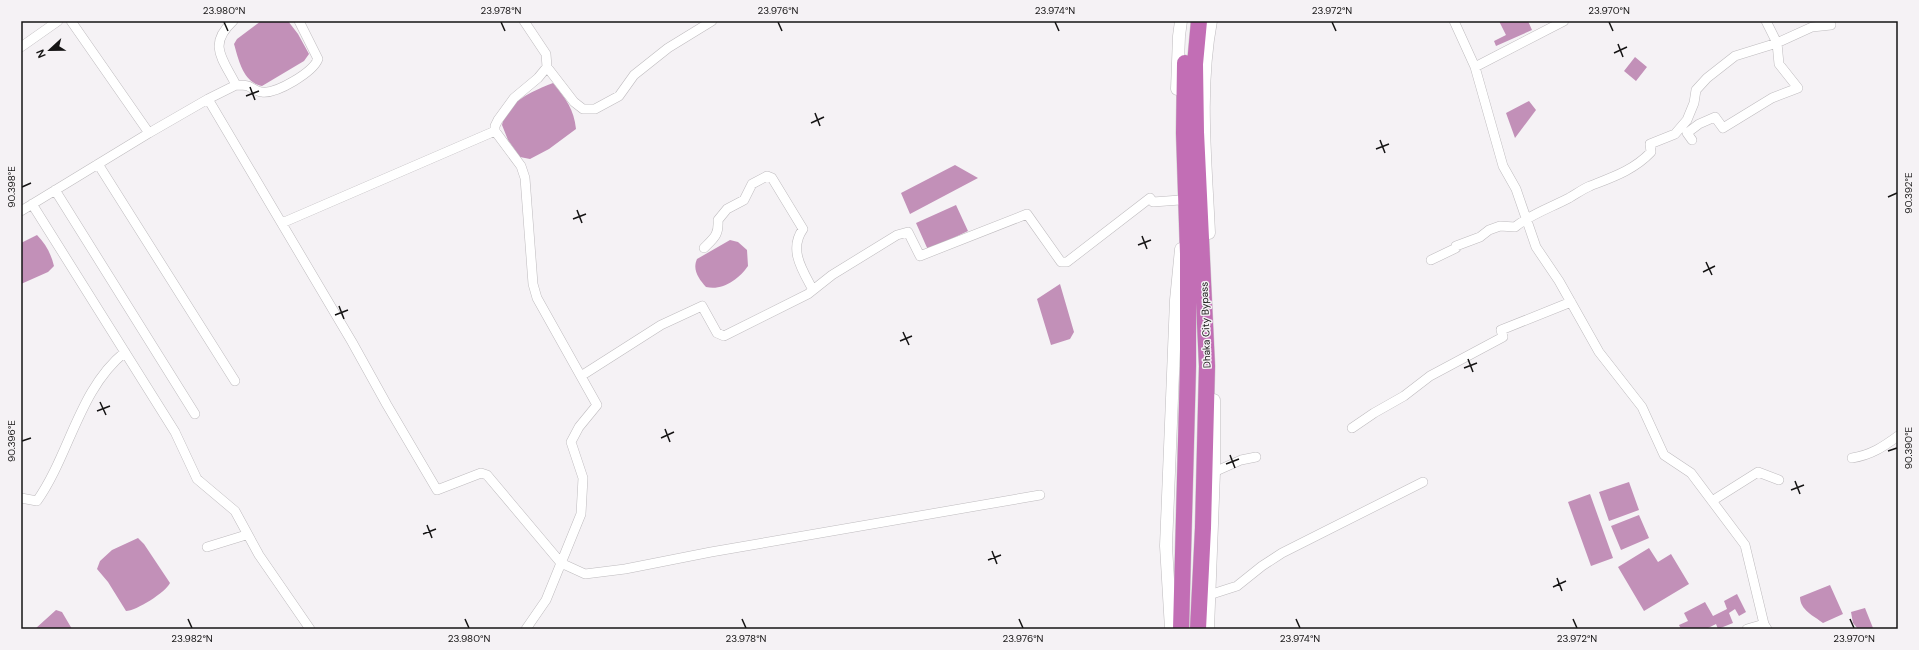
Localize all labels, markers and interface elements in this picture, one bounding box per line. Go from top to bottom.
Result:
text: 23.980°N [203,4,245,17]
text: 23.978°N [481,4,522,17]
text: 23.976°N [757,4,799,17]
text: 23.974°N [1035,4,1075,17]
text: 23.972°N [1312,4,1352,17]
text: 23.970°N [1588,4,1630,17]
north arrow [30,30,70,70]
text: N [33,47,49,60]
text: 90.398°E [5,166,18,208]
text: 90.392°E [1902,172,1915,214]
street label: Dhaka City Bypass [1197,282,1214,368]
text: 90.396°E [5,420,18,462]
text: 90.390°E [1902,426,1915,469]
text: 23.982°N [171,632,213,645]
text: 23.980°N [448,632,490,645]
text: 23.978°N [726,632,767,645]
text: 23.976°N [1002,632,1044,645]
text: 23.974°N [1280,632,1320,645]
text: 23.972°N [1557,632,1597,645]
text: 23.970°N [1833,632,1875,645]

